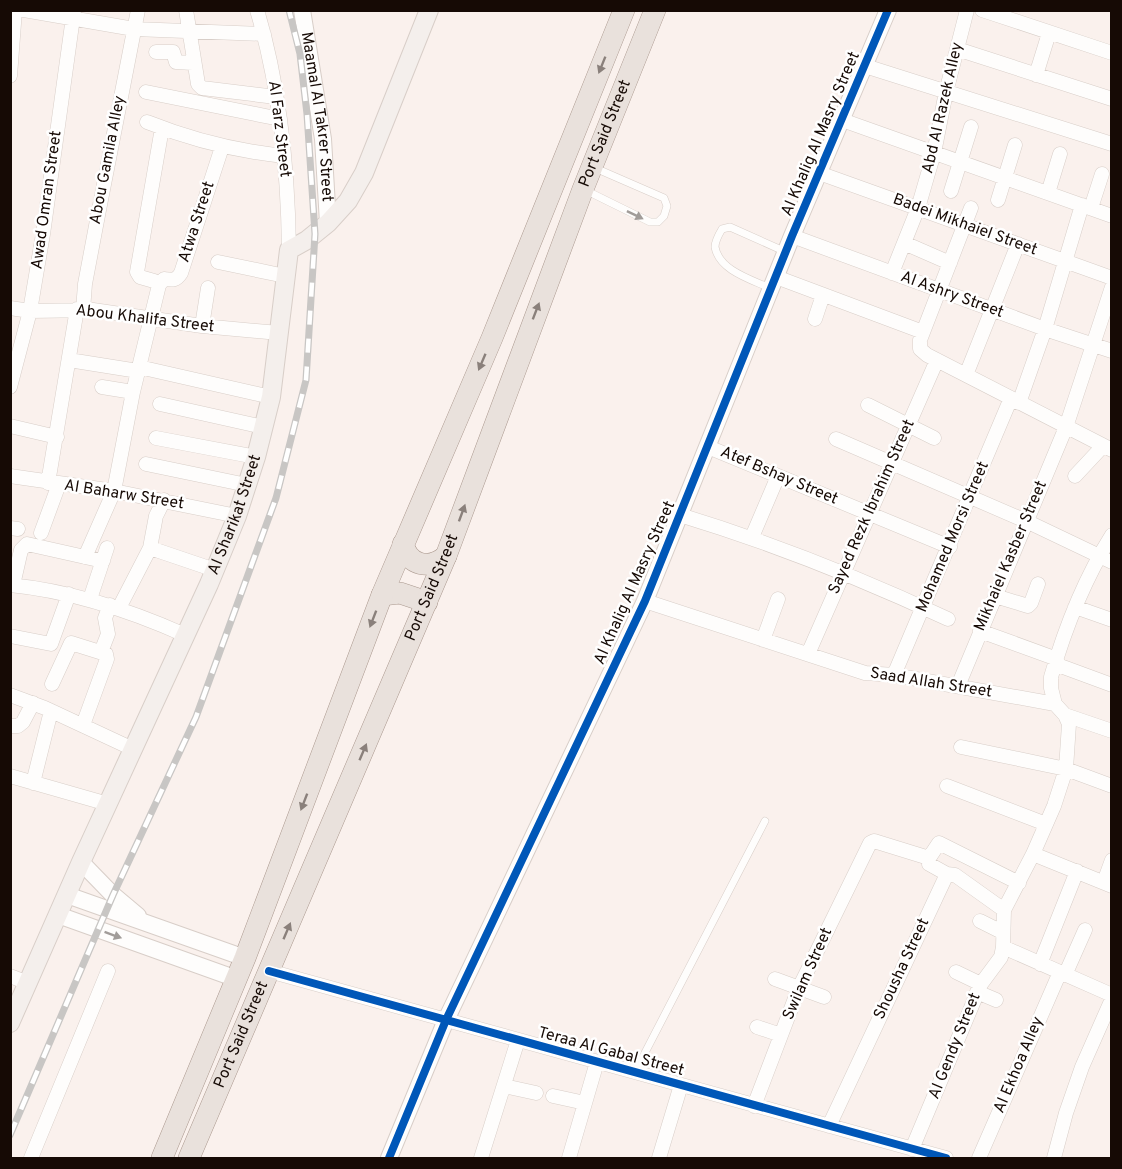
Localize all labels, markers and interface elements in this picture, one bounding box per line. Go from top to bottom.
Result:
street label: Maamal Al Takrer Street [296,31,337,202]
street label: Abd Al Razek Alley [918,40,968,176]
street label: Al Khalig Al Masry Street [777,49,865,219]
one-way arrow [597,56,607,74]
street label: Port Said Street [575,77,636,190]
street label: Al Farz Street [263,80,295,178]
street label: Abou Gamila Alley [86,94,130,226]
street label: Awad Omran Street [27,129,67,271]
street label: Atwa Street [175,179,219,265]
street label: Badei Mikhaiel Street [890,190,1040,260]
one-way arrow [627,210,644,219]
street label: Al Ashry Street [898,267,1006,323]
street label: Abou Khalifa Street [74,301,216,337]
one-way arrow [532,301,542,319]
one-way arrow [476,353,486,371]
street label: Sayed Rezk Ibrahim Street [824,417,920,597]
street label: Atef Bshay Street [717,442,841,510]
street label: Al Sharikat Street [204,452,266,578]
street label: Mohamed Morsi Street [912,458,994,616]
street label: Al Baharw Street [63,476,185,514]
street label: Mikhaiel Kasber Street [970,478,1052,634]
street label: Al Khalig Al Masry Street [590,498,680,668]
one-way arrow [457,504,467,522]
street label: Port Said Street [401,531,463,644]
one-way arrow [368,610,377,628]
street label: Saad Allah Street [869,663,993,703]
one-way arrow [358,742,368,760]
one-way arrow [299,793,309,811]
street label: Shousha Street [870,915,934,1023]
one-way arrow [283,922,292,940]
street label: Swilam Street [779,925,837,1023]
one-way arrow [104,930,122,940]
street label: Port Said Street [210,978,273,1091]
street label: Al Gendy Street [925,990,985,1102]
street label: Al Ekhoa Alley [990,1014,1048,1116]
street label: Teraa Al Gabal Street [536,1023,686,1081]

